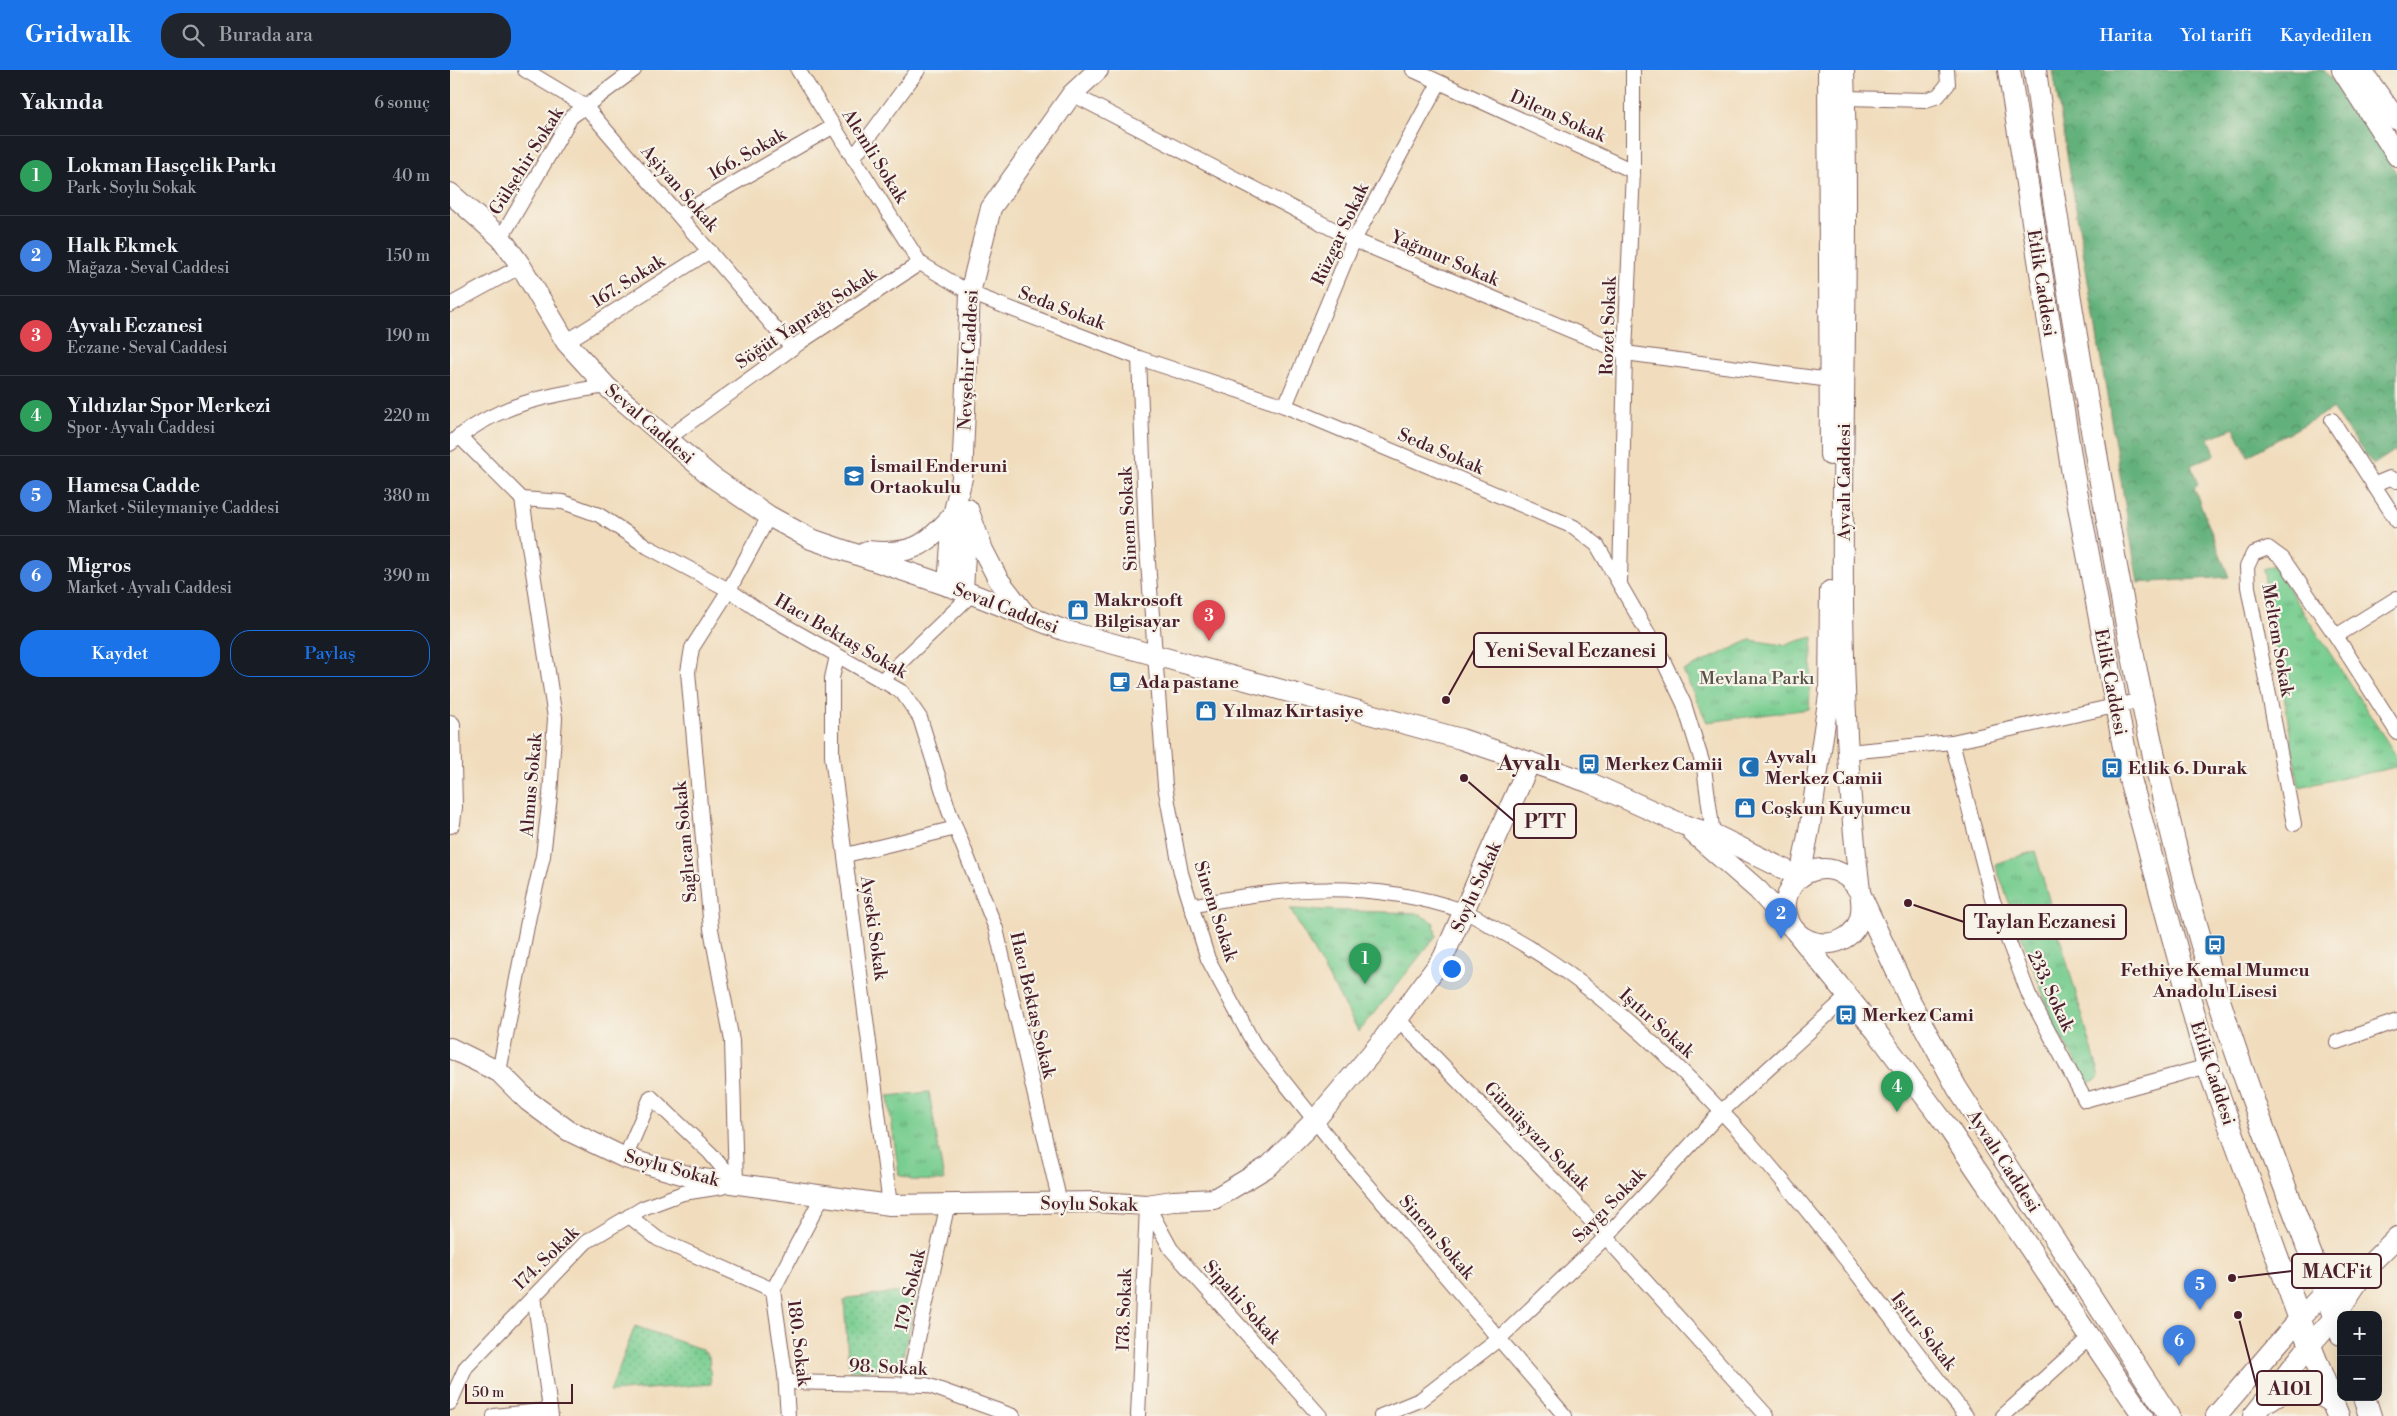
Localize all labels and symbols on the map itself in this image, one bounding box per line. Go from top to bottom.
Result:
street label: Dilem Sokak [1506,85,1611,149]
street label: Gülşehir Sokak [484,102,570,219]
street label: Alemli Sokak [836,104,913,209]
street label: 166. Sokak [704,122,791,186]
street label: Aşiyan Sokak [635,140,725,238]
street label: Rüzgar Sokak [1307,178,1375,289]
street label: Yağmur Sokak [1386,225,1504,292]
street label: Etlik Caddesi [2022,228,2061,338]
street label: 167. Sokak [587,249,671,313]
street label: Söğüt Yaprağı Sokak [731,262,883,374]
street label: Rozet Sokak [1595,274,1622,376]
street label: Seda Sokak [1015,281,1110,336]
street label: Nevşehir Caddesi [953,289,984,431]
street label: Seval Caddesi [600,379,699,470]
street label: Seda Sokak [1394,423,1489,481]
street label: Ayvalı Caddesi [1833,423,1856,542]
place label: İsmail Enderuni Ortaokulu [870,455,1008,499]
school or university icon: İsmail Enderuni Ortaokulu [842,464,866,488]
street label: Sinem Sokak [1114,465,1143,572]
street label: Seval Caddesi [950,578,1062,639]
street label: Meltem Sokak [2256,582,2299,700]
street label: Hacı Bektaş Sokak [770,589,913,685]
place label: Makrosoft Bilgisayar [1094,589,1183,633]
shop icon: Makrosoft Bilgisayar [1066,598,1090,622]
pin: 3 [1193,600,1225,641]
street label: Etlik Caddesi [2089,627,2132,737]
callout: Yeni Seval Eczanesi [1474,633,1666,667]
text: Yeni Seval Eczanesi [1484,639,1656,663]
park label: Mevlana Parkı [1699,667,1815,690]
cafe icon: Ada pastane [1108,670,1132,694]
place label: Ada pastane [1135,671,1239,694]
shop icon: Yılmaz Kırtasiye [1194,699,1218,723]
place label: Yılmaz Kırtasiye [1222,700,1364,723]
street label: Almus Sokak [515,731,548,839]
place label: Ayvalı Merkez Camii [1764,746,1883,790]
district label: Ayvalı [1497,750,1560,777]
bus stop icon: Merkez Camii [1577,752,1601,776]
place label: Merkez Camii [1605,753,1723,776]
mosque icon: Ayvalı Merkez Camii [1737,755,1761,779]
bus stop icon: Etlik 6. Durak [2100,756,2124,780]
place label: Etlik 6. Durak [2128,757,2248,780]
street label: Sağlıcan Sokak [669,779,702,904]
shop icon: Coşkun Kuyumcu [1733,796,1757,820]
place label: Coşkun Kuyumcu [1761,797,1911,820]
callout: PTT [1514,804,1576,838]
text: PTT [1524,810,1566,834]
street label: Soylu Sokak [1446,837,1507,936]
street label: Sinem Sokak [1188,858,1243,966]
street label: Ayseki Sokak [855,873,892,983]
pin: 2 [1765,898,1797,939]
callout: Taylan Eczanesi [1964,905,2126,939]
text: Taylan Eczanesi [1974,910,2116,934]
street label: Hacı Bektaş Sokak [1004,930,1061,1082]
bus stop icon: Fethiye Kemal Mumcu Anadolu Lisesi [2203,933,2227,957]
pin: 1 [1349,943,1381,984]
street label: 233. Sokak [2022,947,2080,1037]
your location [1439,956,1465,982]
place label: Fethiye Kemal Mumcu Anadolu Lisesi [2120,959,2310,1003]
street label: Işıtır Sokak [1614,984,1700,1064]
bus stop icon: Merkez Cami [1834,1003,1858,1027]
place label: Merkez Cami [1862,1004,1974,1027]
street label: Etlik Caddesi [2185,1018,2240,1128]
pin: 4 [1881,1071,1913,1112]
street label: Gümüşyazı Sokak [1479,1077,1596,1197]
street label: Ayvalı Caddesi [1961,1105,2045,1217]
street label: Soylu Sokak [622,1145,723,1193]
street label: Saygı Sokak [1568,1162,1652,1248]
street label: Sinem Sokak [1394,1190,1481,1286]
street label: Soylu Sokak [1040,1192,1139,1217]
street label: 174. Sokak [509,1220,585,1295]
street label: 179. Sokak [890,1245,931,1333]
callout: MACFit [2292,1254,2381,1288]
street label: Sipahi Sokak [1198,1256,1286,1350]
text: MACFit [2302,1260,2372,1284]
street label: 178. Sokak [1112,1266,1138,1352]
pin: 5 [2184,1269,2216,1310]
street label: Işıtır Sokak [1886,1287,1962,1376]
street label: 180. Sokak [782,1298,815,1389]
pin: 6 [2163,1325,2195,1366]
street label: 98. Sokak [848,1354,929,1381]
callout: A101 [2257,1371,2322,1405]
text: A101 [2267,1377,2312,1401]
scale bar [465,1381,572,1404]

